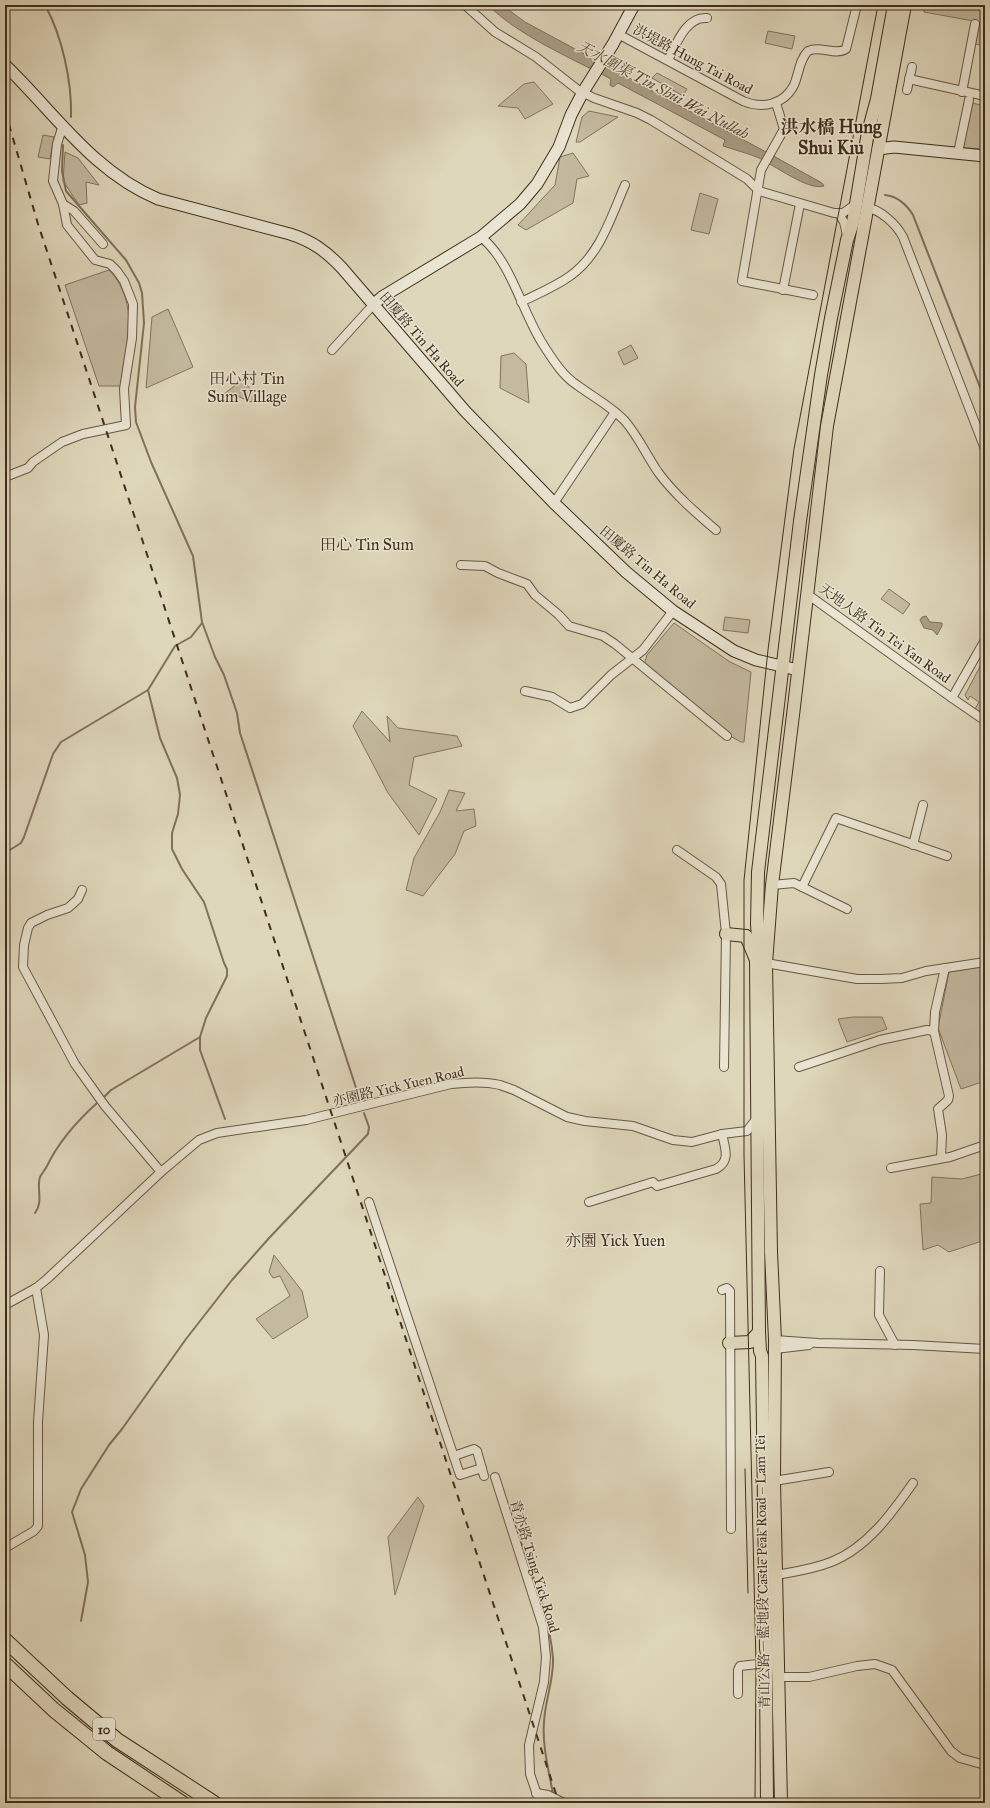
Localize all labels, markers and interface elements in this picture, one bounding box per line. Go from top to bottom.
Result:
street label: 洪堤路 Hung Tai Road [630,21,755,98]
water label: 天水圍渠 Tin Shui Wai Nullah [574,37,753,143]
district label: 洪水橋 Hung Shui Kiu [781,116,882,159]
street label: 田廈路 Tin Ha Road [376,288,467,390]
district label: 田心村 Tin Sum Village [207,369,287,407]
street label: 田廈路 Tin Ha Road [596,522,699,612]
district label: 田心 Tin Sum [320,535,415,554]
street label: 天地人路 Tin Tei Yan Road [816,580,954,687]
street label: 亦園路 Yick Yuen Road [331,1063,466,1110]
district label: 亦園 Yick Yuen [565,1231,666,1250]
street label: 青山公路－藍地段 Castle Peak Road – Lam Tei [752,1435,773,1709]
street label: 青亦路 Tsing Yick Road [506,1498,563,1635]
road number: 10 [93,1718,115,1740]

